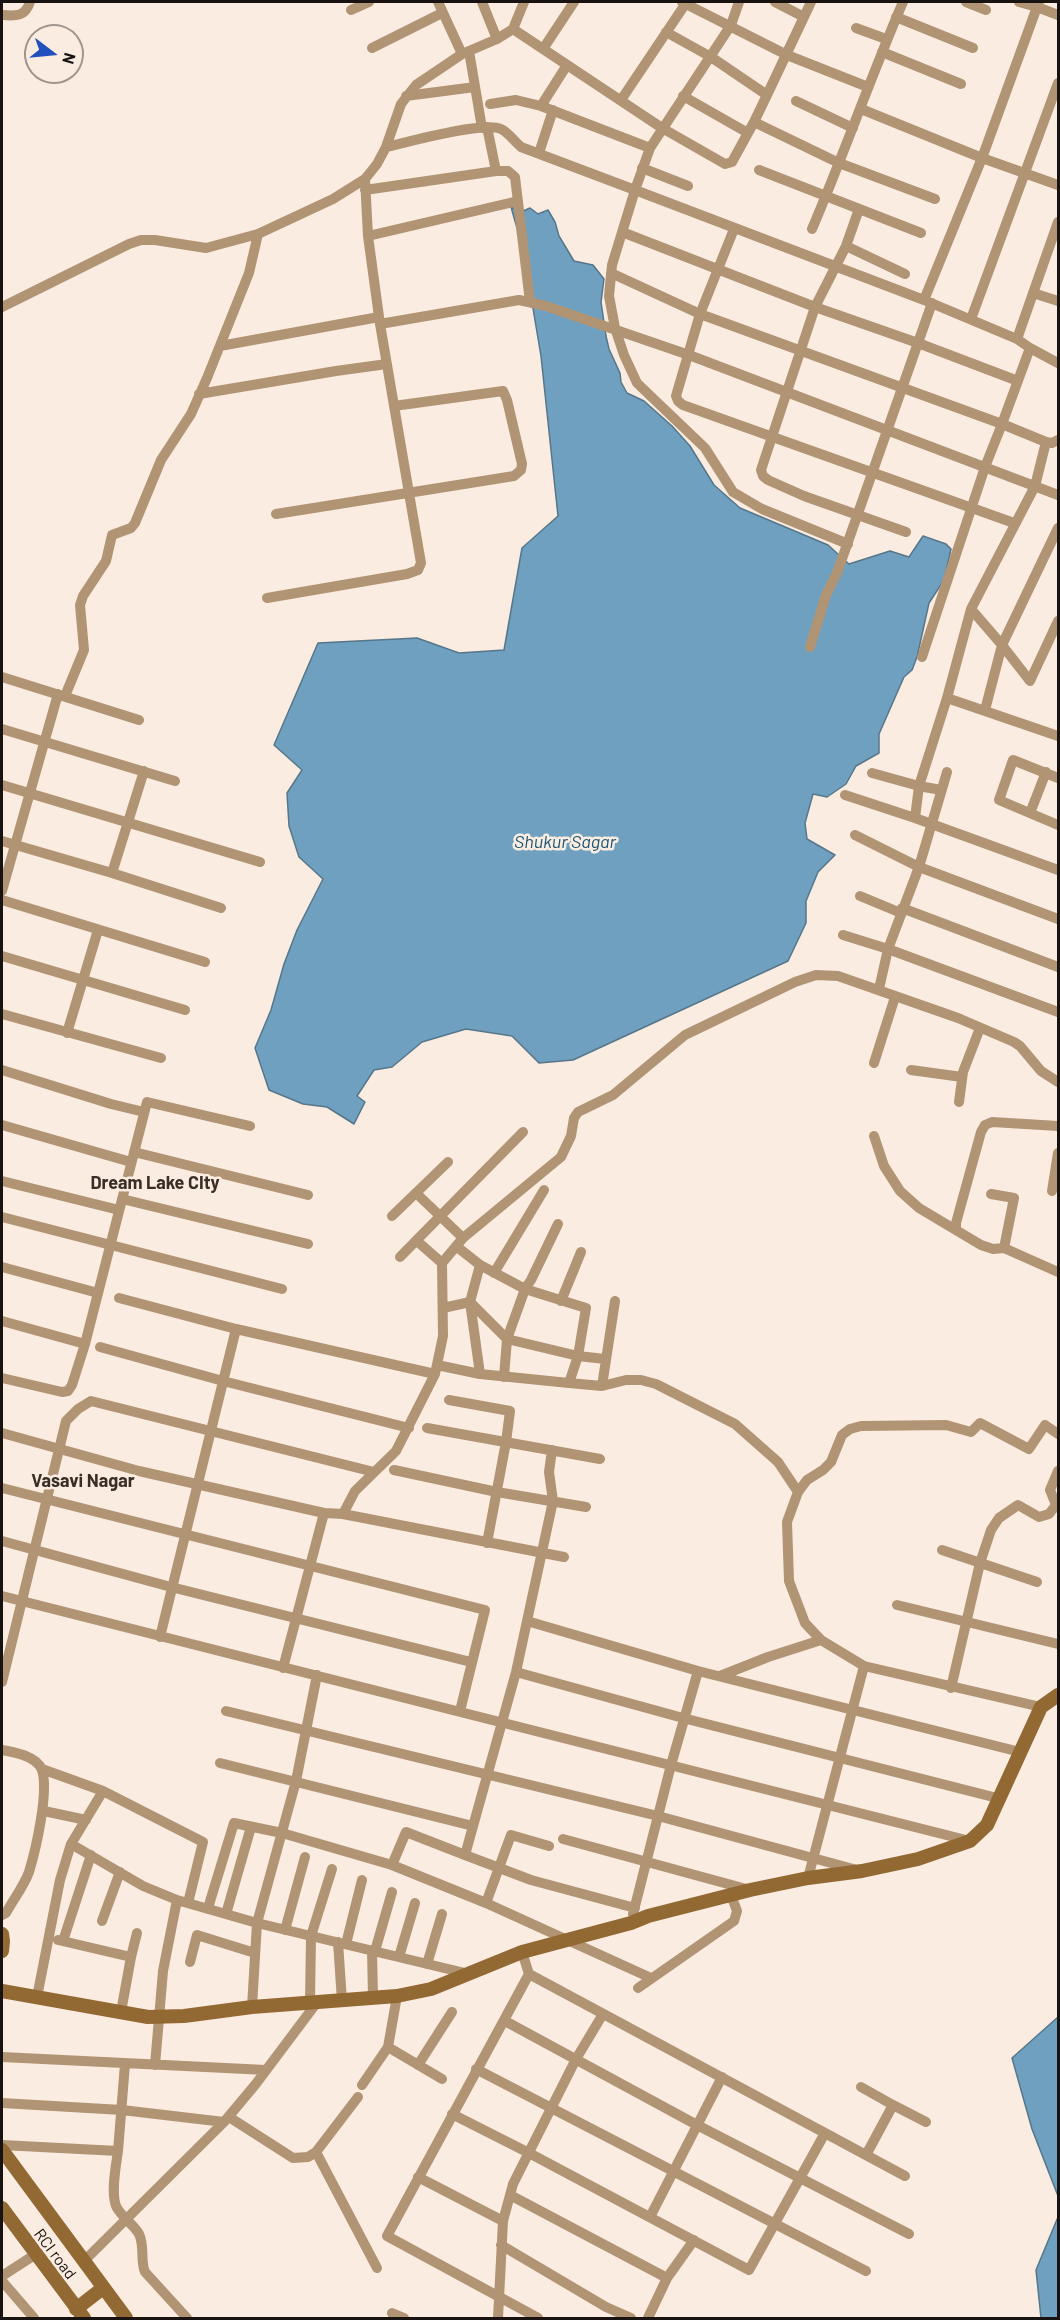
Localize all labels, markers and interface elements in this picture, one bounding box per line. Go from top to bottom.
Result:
north arrow [24,24,84,84]
text: N [59,51,80,66]
water label: Shukur Sagar [514,831,616,853]
district label: Dream Lake CIty [90,1172,220,1194]
district label: Vasavi Nagar [31,1470,135,1492]
street label: RCI road [30,2225,80,2283]

